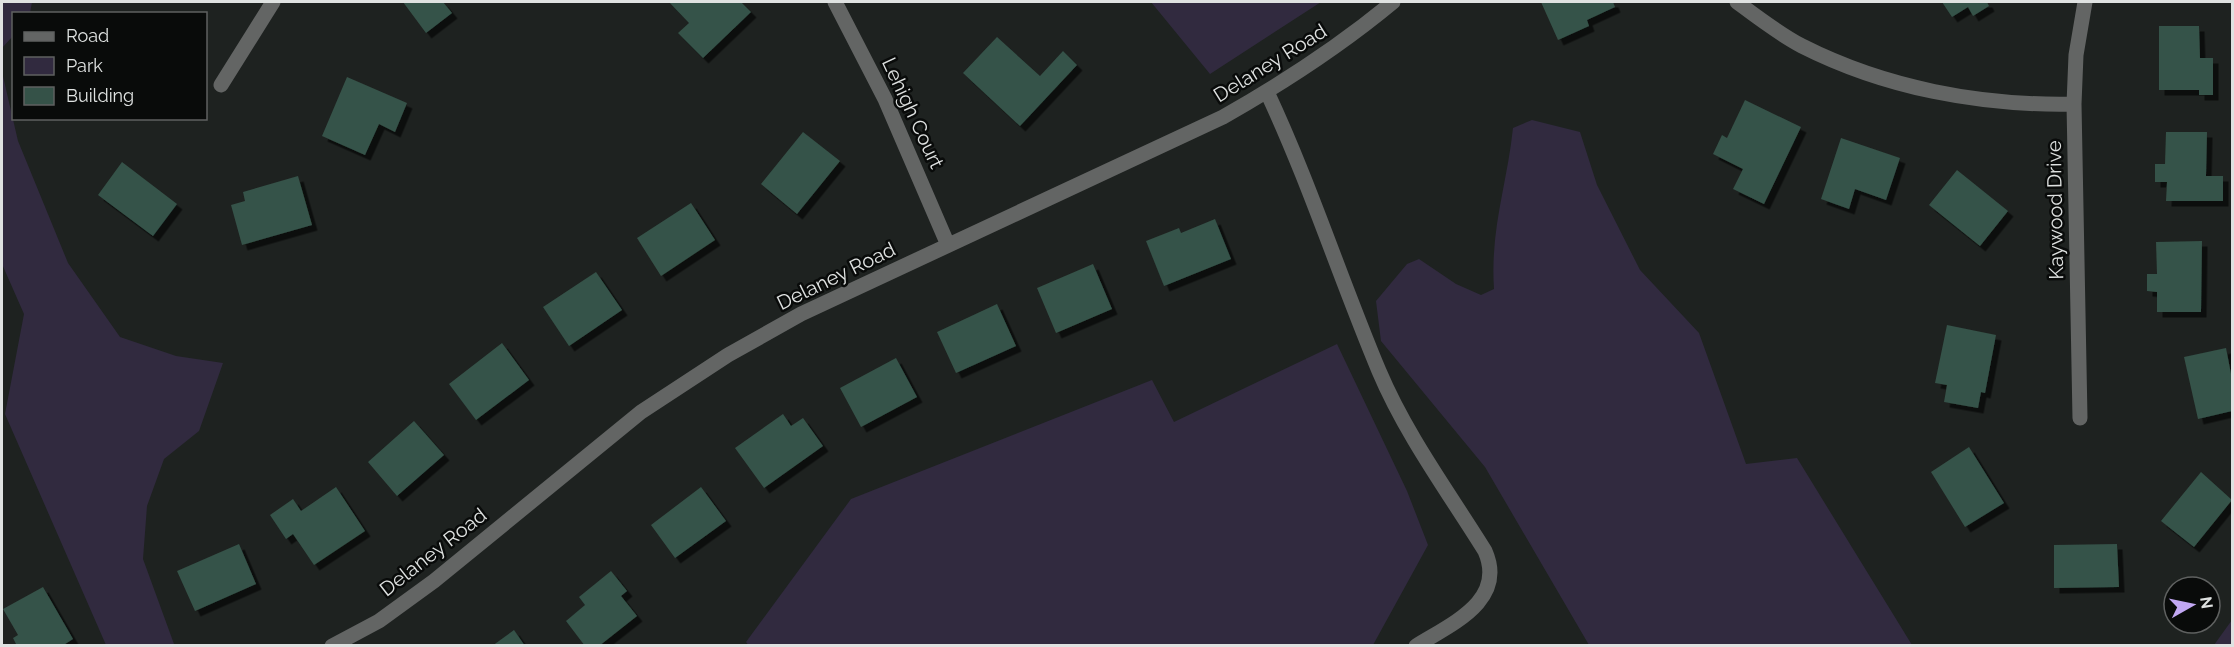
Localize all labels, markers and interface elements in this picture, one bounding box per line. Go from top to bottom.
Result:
legend [12,12,207,120]
street label: Delaney Road [1209,19,1331,107]
text: Road [66,25,109,46]
street label: Lehigh Court [877,54,949,173]
text: Park [66,55,103,76]
text: Building [66,85,134,106]
street label: Kaywood Drive [2042,140,2068,280]
street label: Delaney Road [773,237,899,315]
street label: Delaney Road [375,503,491,601]
north arrow [2162,575,2222,635]
text: N [2196,595,2217,610]

